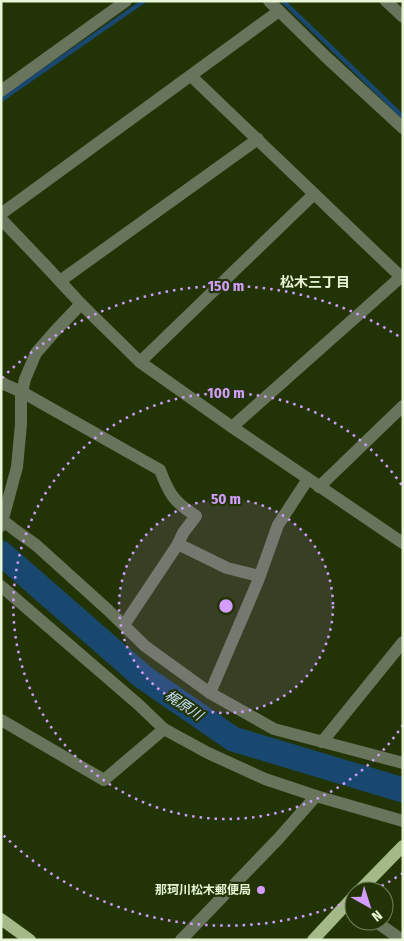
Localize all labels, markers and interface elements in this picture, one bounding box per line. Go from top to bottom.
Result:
district label: 松木三丁目 [280,274,350,291]
text: 150 m [208,277,244,295]
text: 100 m [207,384,245,402]
text: 50 m [211,490,241,508]
centre of rings [217,597,235,615]
water label: 梶原川 [162,687,208,725]
north arrow [344,881,394,931]
place label: 那珂川松木郵便局 [155,883,251,897]
marker: 那珂川松木郵便局 [255,884,267,896]
text: N [368,906,385,925]

